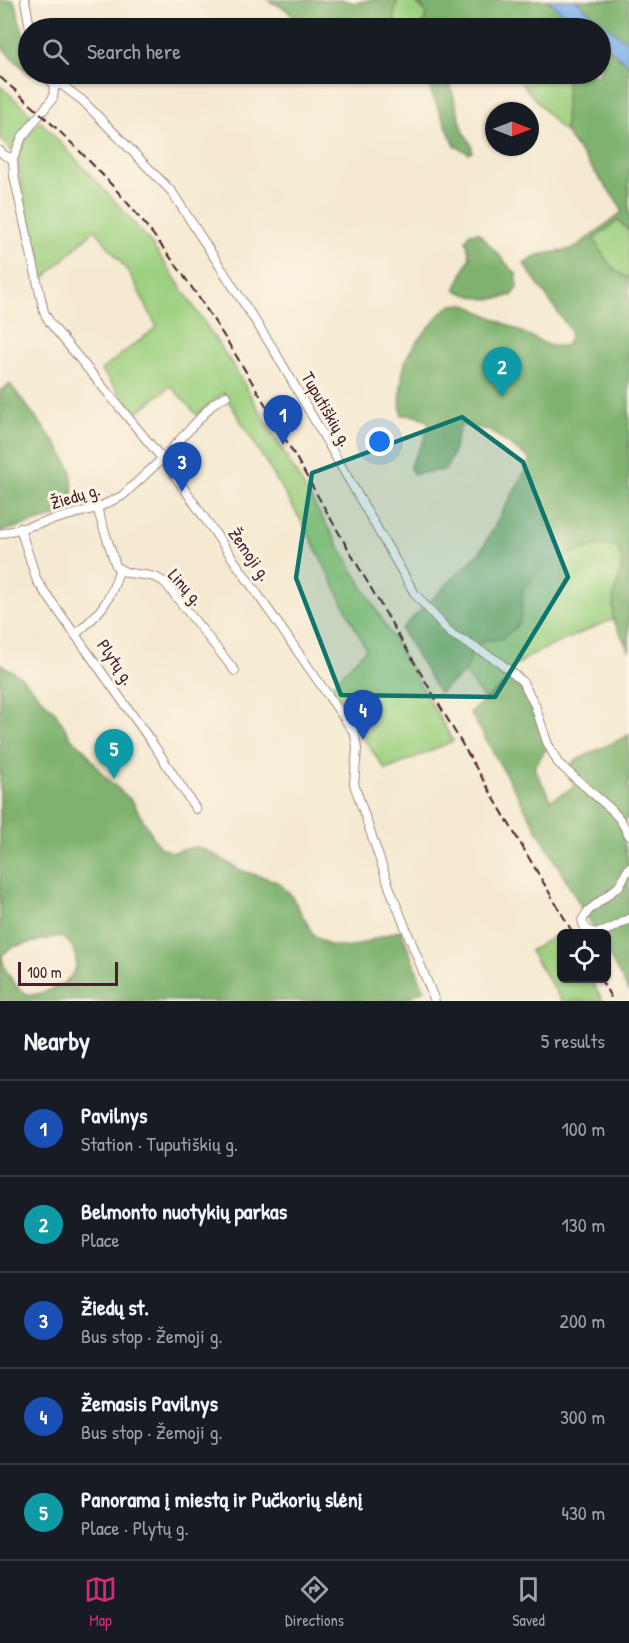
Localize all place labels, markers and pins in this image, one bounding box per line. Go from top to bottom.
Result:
pin: 2 [482,348,522,397]
pin: 1 [264,396,302,445]
pin: 3 [162,442,201,492]
pin: 4 [344,690,382,740]
pin: 5 [94,730,134,779]

